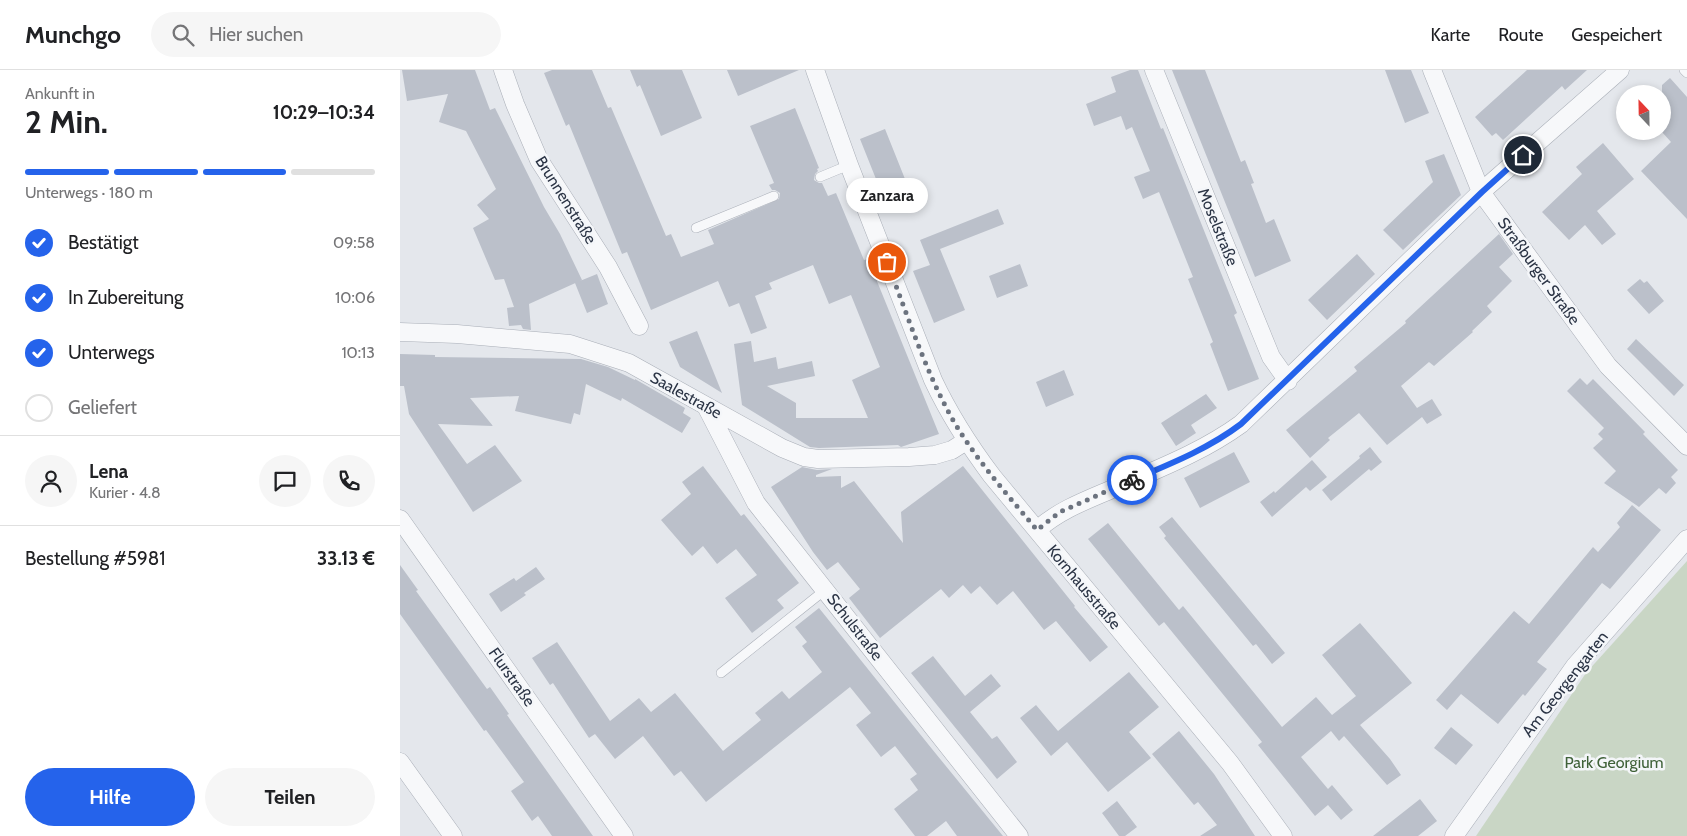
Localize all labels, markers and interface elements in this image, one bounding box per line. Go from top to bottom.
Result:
search box [151,12,501,57]
text: Munchgo [25,20,121,49]
icon: search [169,21,197,49]
text: Hier suchen [209,23,303,46]
text: Karte [1431,24,1470,46]
text: Route [1498,24,1543,46]
text: Gespeichert [1571,24,1662,46]
text: Ankunft in [25,84,95,103]
north arrow [1616,85,1671,140]
map controls [1616,85,1671,140]
text: 10:29–10:34 [273,101,375,124]
text: 2 Min. [25,102,108,141]
pin [1502,134,1544,176]
icon: home [1509,141,1537,169]
street label: Brunnenstraße [531,153,601,247]
callout: Zanzara [846,177,928,212]
text: Unterwegs · 180 m [25,183,153,202]
street label: Moselstraße [1194,185,1242,269]
text: Zanzara [860,186,914,205]
street label: Straßburger Straße [1494,214,1584,328]
icon: check [25,229,53,257]
text: Bestätigt [68,231,139,254]
text: 09:58 [333,233,375,252]
pin [866,241,908,283]
icon: bag [873,248,901,276]
icon: check [25,284,53,312]
text: In Zubereitung [68,286,184,309]
text: 10:06 [335,288,375,307]
icon: check [25,339,53,367]
text: Unterwegs [68,341,155,364]
text: 10:13 [341,343,375,362]
street label: Saalestraße [647,368,725,422]
text: Geliefert [68,396,137,419]
button: person [25,455,77,507]
button: chat [259,455,311,507]
button: phone [323,455,375,507]
courier [1107,455,1157,505]
text: Lena [89,460,128,483]
icon: bike [1118,466,1146,494]
text: Kurier · 4.8 [89,483,161,502]
street label: Kornhausstraße [1043,541,1125,633]
text: Bestellung #5981 [25,547,165,570]
text: 33.13 € [317,547,375,570]
street label: Schulstraße [823,590,887,664]
street label: Am Georgengarten [1518,628,1612,740]
street label: Flurstraße [485,644,539,710]
park label: Park Georgium [1564,753,1664,772]
button: Hilfe [25,768,195,826]
button: Teilen [205,768,375,826]

